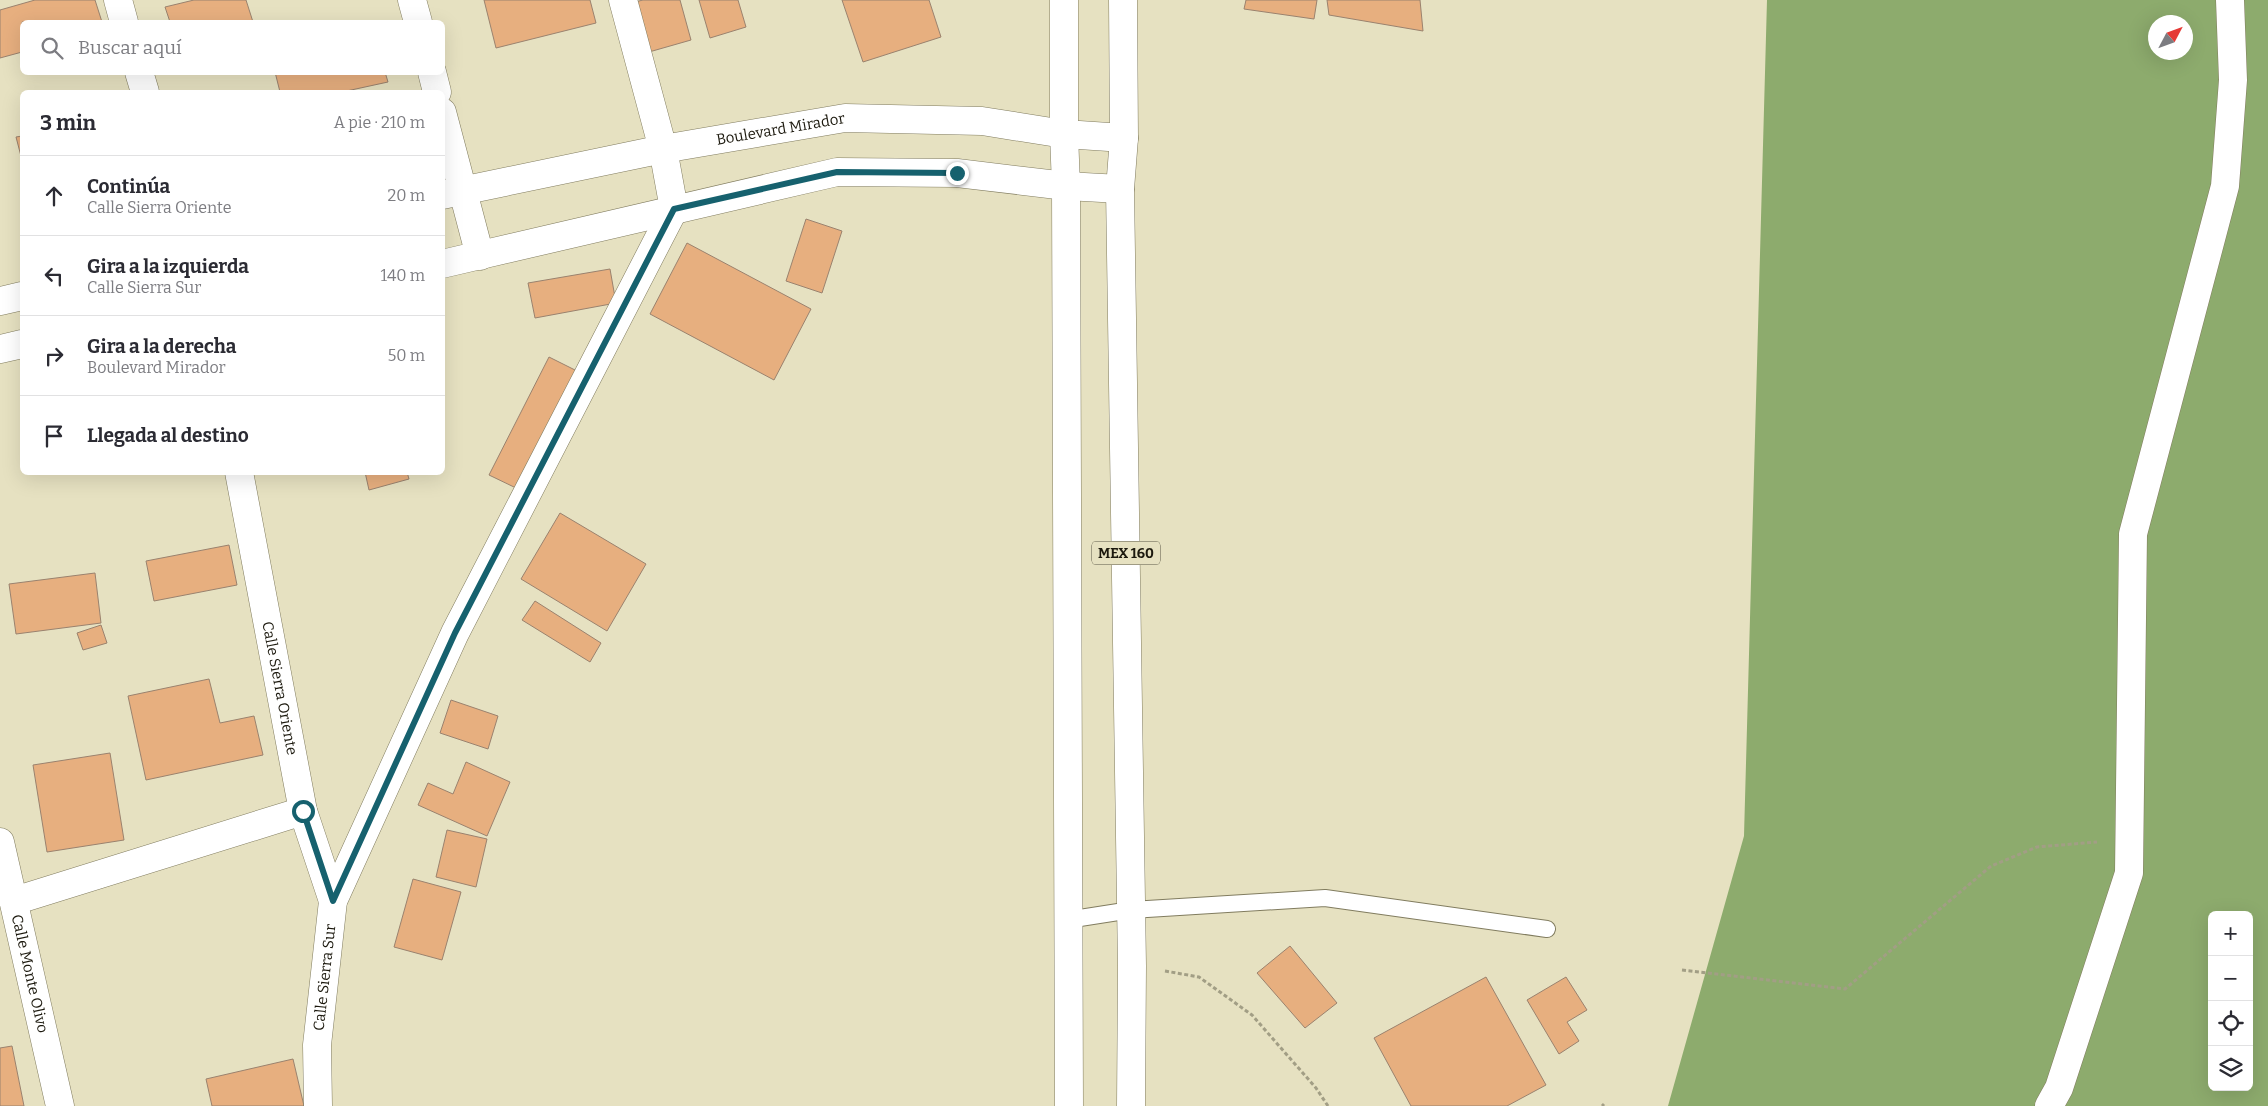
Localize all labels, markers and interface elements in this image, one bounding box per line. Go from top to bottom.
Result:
north arrow [2148,15,2193,60]
search box [20,20,445,75]
icon: search [38,34,66,62]
text: Buscar aquí [78,36,182,59]
street label: Boulevard Mirador [715,109,847,149]
text: 3 min [40,110,96,136]
text: A pie · 210 m [334,113,425,132]
route end [946,162,969,185]
text: Continúa [87,175,170,198]
icon: ahead [40,182,68,210]
text: 20 m [388,186,425,205]
text: Calle Sierra Oriente [87,198,231,217]
text: Gira a la izquierda [87,255,249,278]
icon: left [40,262,68,290]
text: 140 m [380,266,425,285]
text: Calle Sierra Sur [87,278,201,297]
text: Gira a la derecha [87,335,236,358]
icon: right [40,342,68,370]
text: 50 m [388,346,425,365]
text: Boulevard Mirador [87,358,226,377]
icon: arrive [40,422,68,450]
text: Llegada al destino [87,424,249,447]
road number: MEX 160 [1092,542,1160,564]
street label: Calle Sierra Oriente [258,620,301,756]
route start [292,800,315,823]
map controls [2208,911,2253,1091]
button: + [2208,911,2253,956]
street label: Calle Monte Olivo [8,913,52,1035]
street label: Calle Sierra Sur [310,923,339,1032]
button: − [2208,956,2253,1001]
button: locate [2208,1001,2253,1046]
button: layers [2208,1046,2253,1091]

